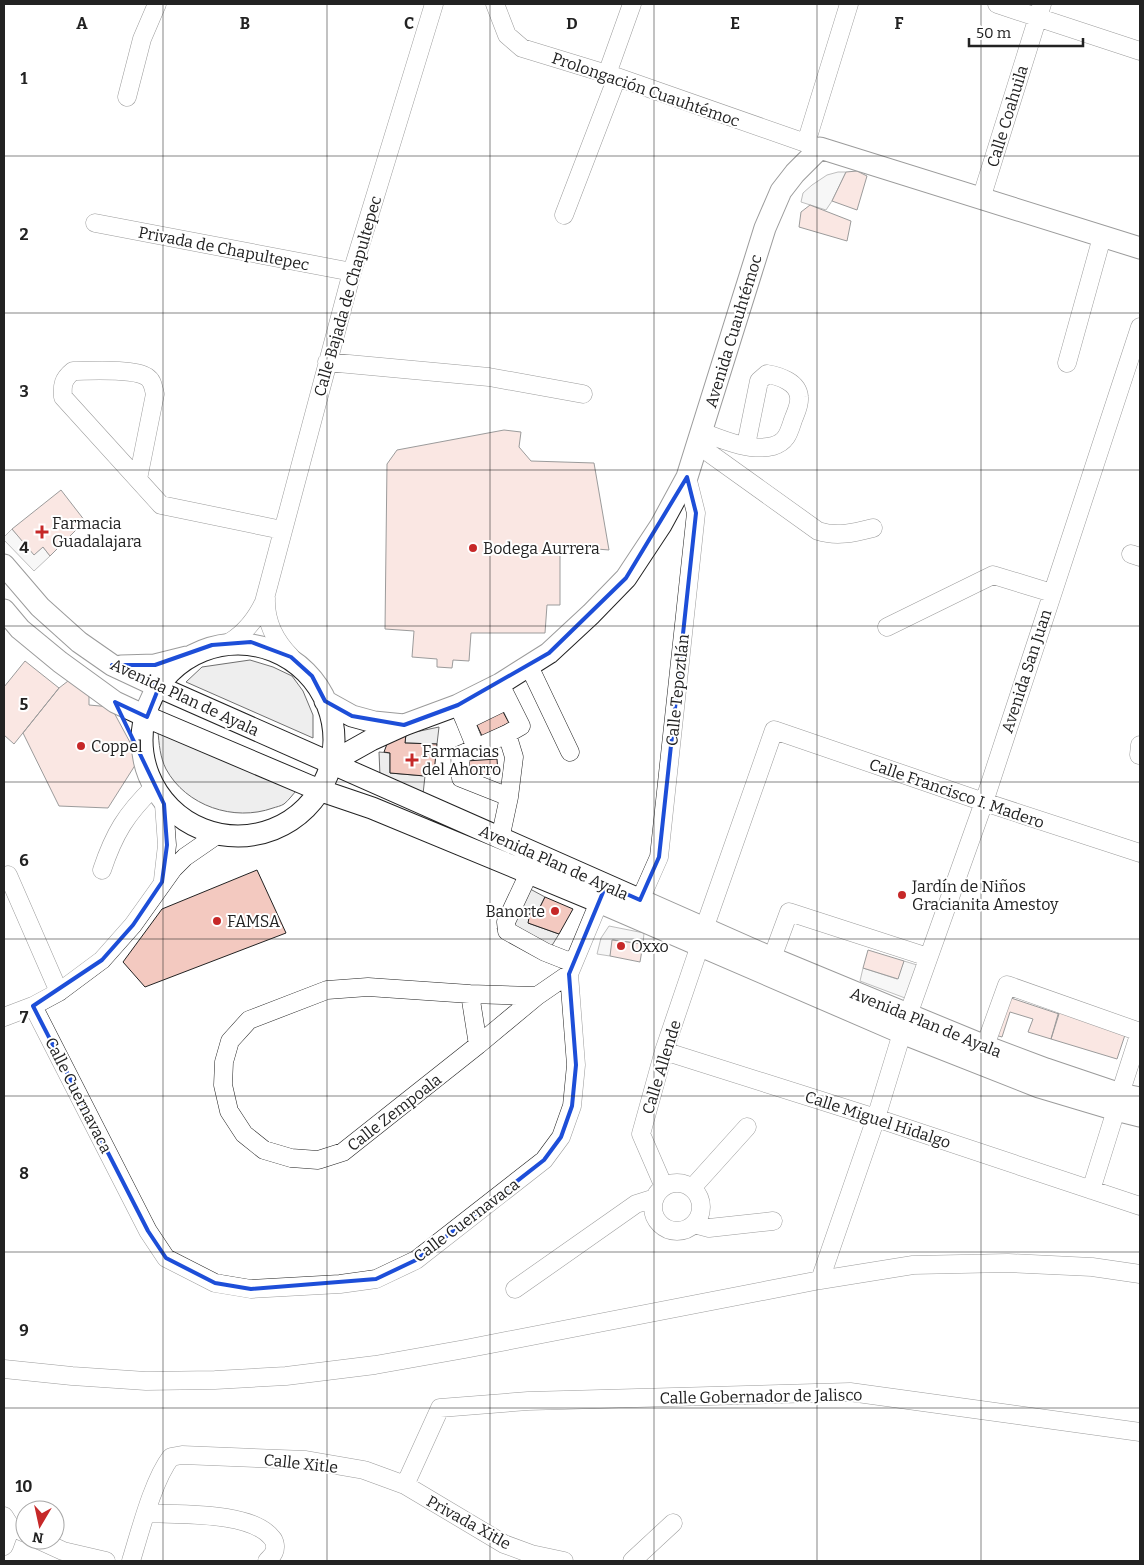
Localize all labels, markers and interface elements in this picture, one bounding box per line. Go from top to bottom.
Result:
text: A [76,14,88,33]
text: B [240,14,250,33]
text: C [404,14,414,33]
text: D [566,14,578,33]
text: E [730,14,740,33]
text: F [895,14,904,33]
scale bar [969,15,1083,47]
text: 50 m [976,24,1012,42]
street label: Prolongación Cuauhtémoc [549,48,742,131]
street label: Calle Coahuila [983,63,1032,169]
text: 1 [21,69,28,88]
street label: Calle Bajada de Chapultepec [310,194,385,399]
street label: Privada de Chapultepec [137,223,311,274]
text: 2 [19,225,29,244]
street label: Avenida Cuauhtémoc [701,252,766,410]
text: 3 [19,382,29,401]
place label: Farmacia Guadalajara [52,514,142,551]
marker: Farmacia Guadalajara [36,526,48,538]
text: 4 [19,538,29,557]
place label: Bodega Aurrera [483,539,600,558]
marker: Bodega Aurrera [467,542,479,554]
street label: Avenida San Juan [998,607,1055,735]
street label: Calle Tepoztlán [662,633,693,747]
street label: Avenida Plan de Ayala [108,655,262,740]
text: 5 [20,695,29,714]
place label: Coppel [91,737,143,756]
marker: Coppel [75,740,87,752]
place label: Farmacias del Ahorro [422,742,501,779]
marker: Farmacias del Ahorro [406,754,418,766]
street label: Calle Francisco I. Madero [867,755,1047,832]
street label: Avenida Plan de Ayala [476,821,632,904]
text: 6 [19,851,29,870]
place label: Jardín de Niños Gracianita Amestoy [911,877,1059,914]
marker: Jardín de Niños Gracianita Amestoy [896,889,908,901]
place label: Banorte [486,902,545,921]
marker: Banorte [549,905,561,917]
place label: FAMSA [227,912,281,931]
marker: FAMSA [211,915,223,927]
place label: Oxxo [631,937,669,956]
marker: Oxxo [615,940,627,952]
street label: Avenida Plan de Ayala [847,983,1004,1062]
text: 7 [20,1008,29,1027]
street label: Calle Allende [638,1018,685,1116]
street label: Calle Cuernavaca [41,1034,116,1156]
street label: Calle Zempoala [343,1070,445,1155]
street label: Calle Miguel Hidalgo [802,1087,953,1152]
text: 8 [19,1164,29,1183]
street label: Calle Cuernavaca [410,1174,523,1266]
text: 9 [19,1321,29,1340]
street label: Calle Gobernador de Jalisco [659,1385,863,1408]
street label: Calle Xitle [263,1450,339,1477]
text: 10 [15,1477,33,1496]
street label: Privada Xitle [423,1491,514,1553]
north arrow [15,1500,65,1550]
text: N [31,1528,45,1547]

